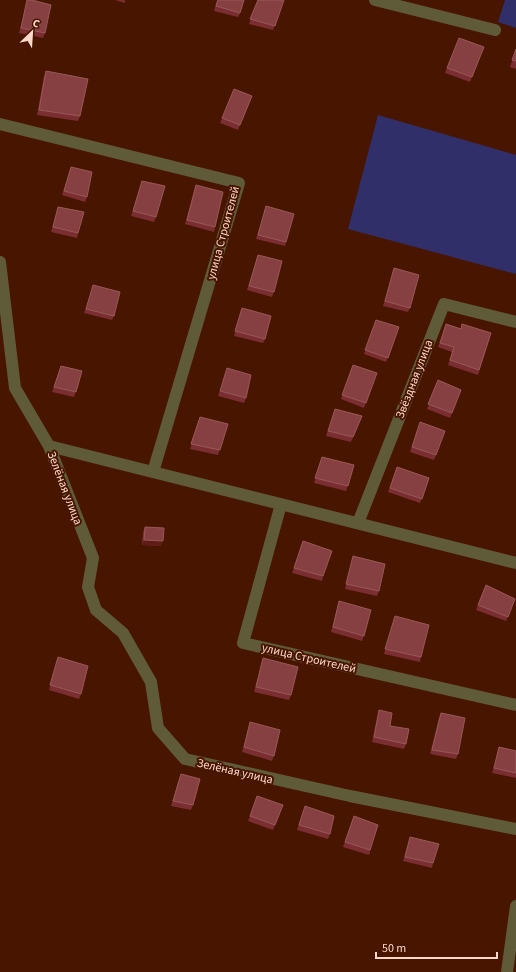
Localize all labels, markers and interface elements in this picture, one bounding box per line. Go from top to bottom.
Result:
north arrow [12,12,52,52]
text: С [30,15,43,32]
street label: улица Строителей [203,184,244,282]
street label: Звёздная улица [392,337,437,421]
street label: Зелёная улица [43,449,86,528]
street label: улица Строителей [260,639,358,678]
street label: Зелёная улица [195,754,275,789]
scale bar [376,934,497,960]
text: 50 m [382,940,406,957]

